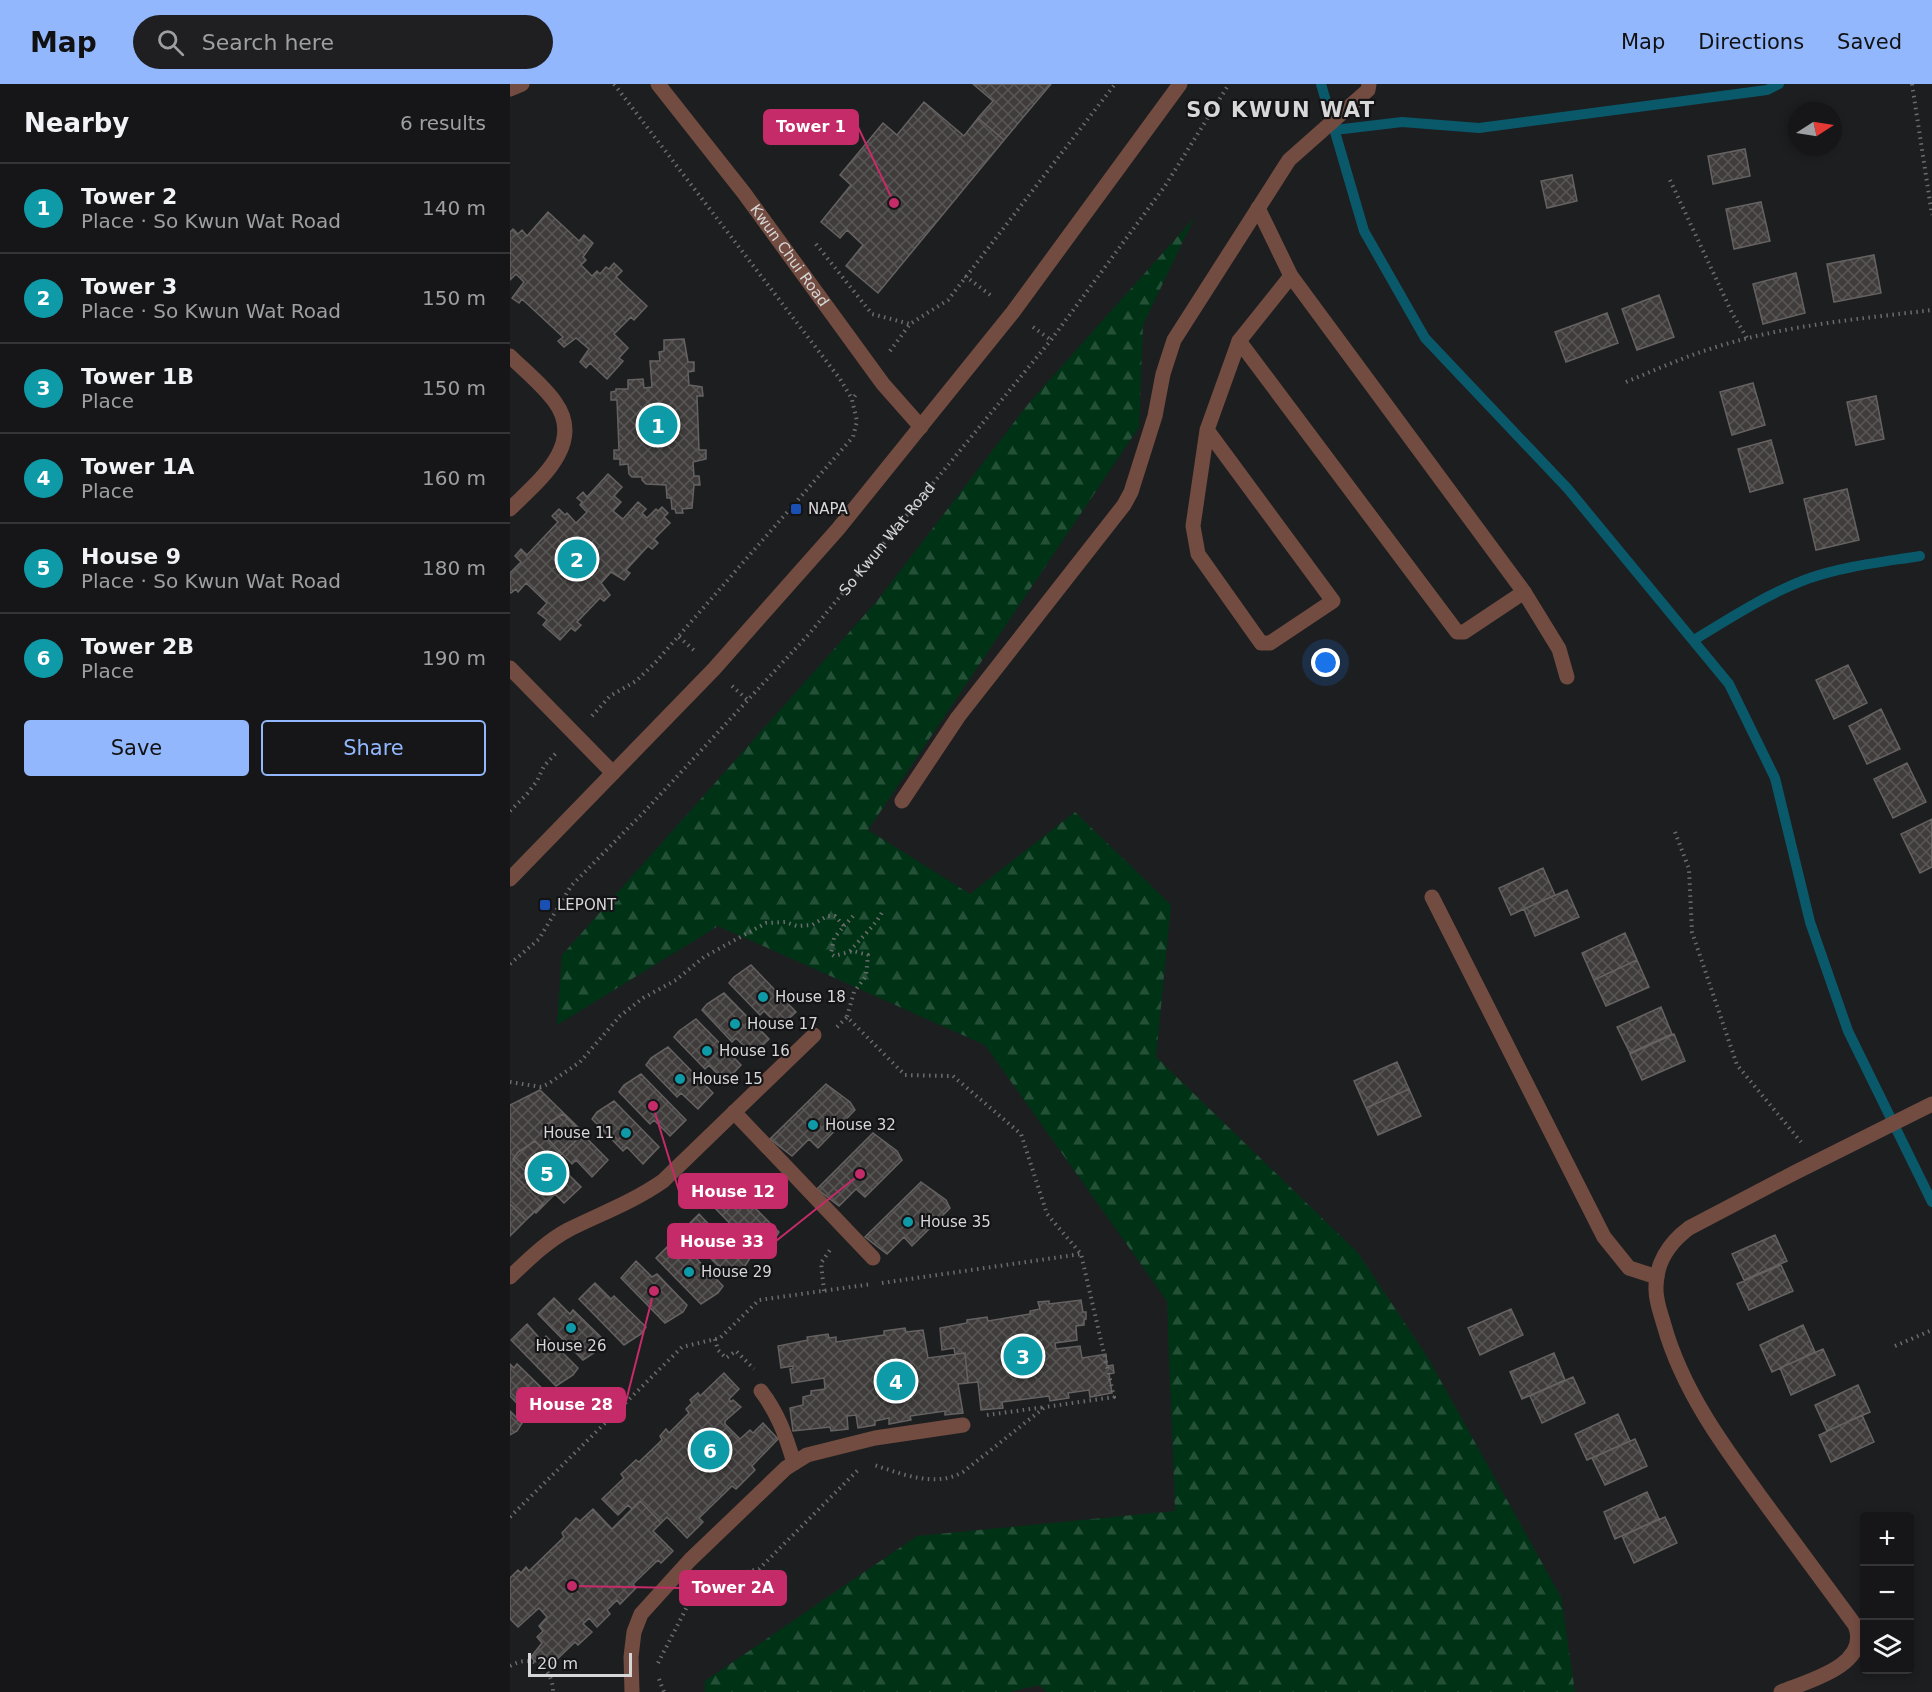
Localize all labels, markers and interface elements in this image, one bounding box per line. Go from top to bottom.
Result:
search box [133,15,553,69]
text: Map [30,26,97,59]
icon: search [154,26,187,59]
text: Search here [202,30,334,55]
text: Map [1621,30,1665,54]
text: Directions [1698,30,1804,54]
text: Saved [1837,30,1902,54]
district label: SO KWUN WAT [1186,98,1376,122]
north arrow [1788,102,1842,156]
text: Nearby [24,108,129,138]
callout: Tower 1 [764,110,858,144]
text: 6 results [400,111,486,135]
text: Tower 1 [776,117,846,136]
text: Tower 2 [81,184,177,209]
text: 1 [37,196,50,220]
text: 140 m [422,196,486,220]
street label: Kwun Chui Road [746,201,833,310]
text: Place · So Kwun Wat Road [81,209,341,233]
text: Tower 3 [81,274,177,299]
text: 2 [37,286,50,310]
text: 150 m [422,286,486,310]
text: Place · So Kwun Wat Road [81,299,341,323]
text: Tower 1B [81,364,194,389]
text: 3 [37,376,50,400]
text: 150 m [422,376,486,400]
text: Place [81,389,134,413]
pin: 1 [638,402,678,448]
text: Tower 1A [81,454,194,479]
text: 4 [37,466,50,490]
text: 160 m [422,466,486,490]
text: Place [81,479,134,503]
street label: So Kwun Wat Road [836,479,939,599]
place label: NAPA [808,500,849,518]
marker: NAPA [789,502,803,516]
pin: 2 [558,536,596,582]
text: House 9 [81,544,181,569]
text: 5 [37,556,50,580]
text: 180 m [422,556,486,580]
text: Place · So Kwun Wat Road [81,569,341,593]
text: Tower 2B [81,634,194,659]
text: 6 [37,646,50,670]
text: 190 m [422,646,486,670]
your location [1311,648,1340,677]
text: Place [81,659,134,683]
button: Save [24,720,249,776]
button: Share [261,720,486,776]
place label: LEPONT [557,896,617,914]
marker: LEPONT [538,898,552,912]
place label: House 18 [775,988,846,1006]
marker: House 18 [756,990,770,1004]
place label: House 17 [747,1015,818,1033]
marker: House 17 [728,1017,742,1031]
place label: House 16 [719,1042,790,1060]
marker: House 16 [700,1044,714,1058]
place label: House 15 [692,1070,763,1088]
marker: House 15 [673,1072,687,1086]
place label: House 32 [825,1116,896,1134]
marker: House 32 [806,1118,820,1132]
place label: House 11 [543,1124,614,1142]
marker: House 11 [619,1126,633,1140]
pin: 5 [528,1150,567,1196]
callout: House 12 [679,1174,787,1208]
text: House 12 [691,1182,775,1201]
place label: House 35 [920,1213,991,1231]
marker: House 35 [901,1215,915,1229]
callout: House 33 [668,1224,776,1258]
text: House 33 [680,1232,764,1251]
place label: House 29 [701,1263,772,1281]
marker: House 29 [682,1265,696,1279]
marker: House 26 [564,1321,578,1335]
pin: 3 [1004,1334,1042,1378]
place label: House 26 [536,1337,606,1355]
pin: 4 [876,1358,916,1404]
callout: House 28 [517,1388,625,1422]
text: House 28 [529,1395,613,1414]
pin: 6 [690,1428,730,1472]
map controls [1860,1512,1914,1674]
button: + [1860,1512,1914,1566]
button: − [1860,1566,1914,1620]
callout: Tower 2A [680,1571,786,1605]
text: Tower 2A [692,1578,775,1597]
button: layers [1860,1620,1914,1674]
scale bar [528,1650,632,1678]
text: 20 m [537,1654,578,1673]

